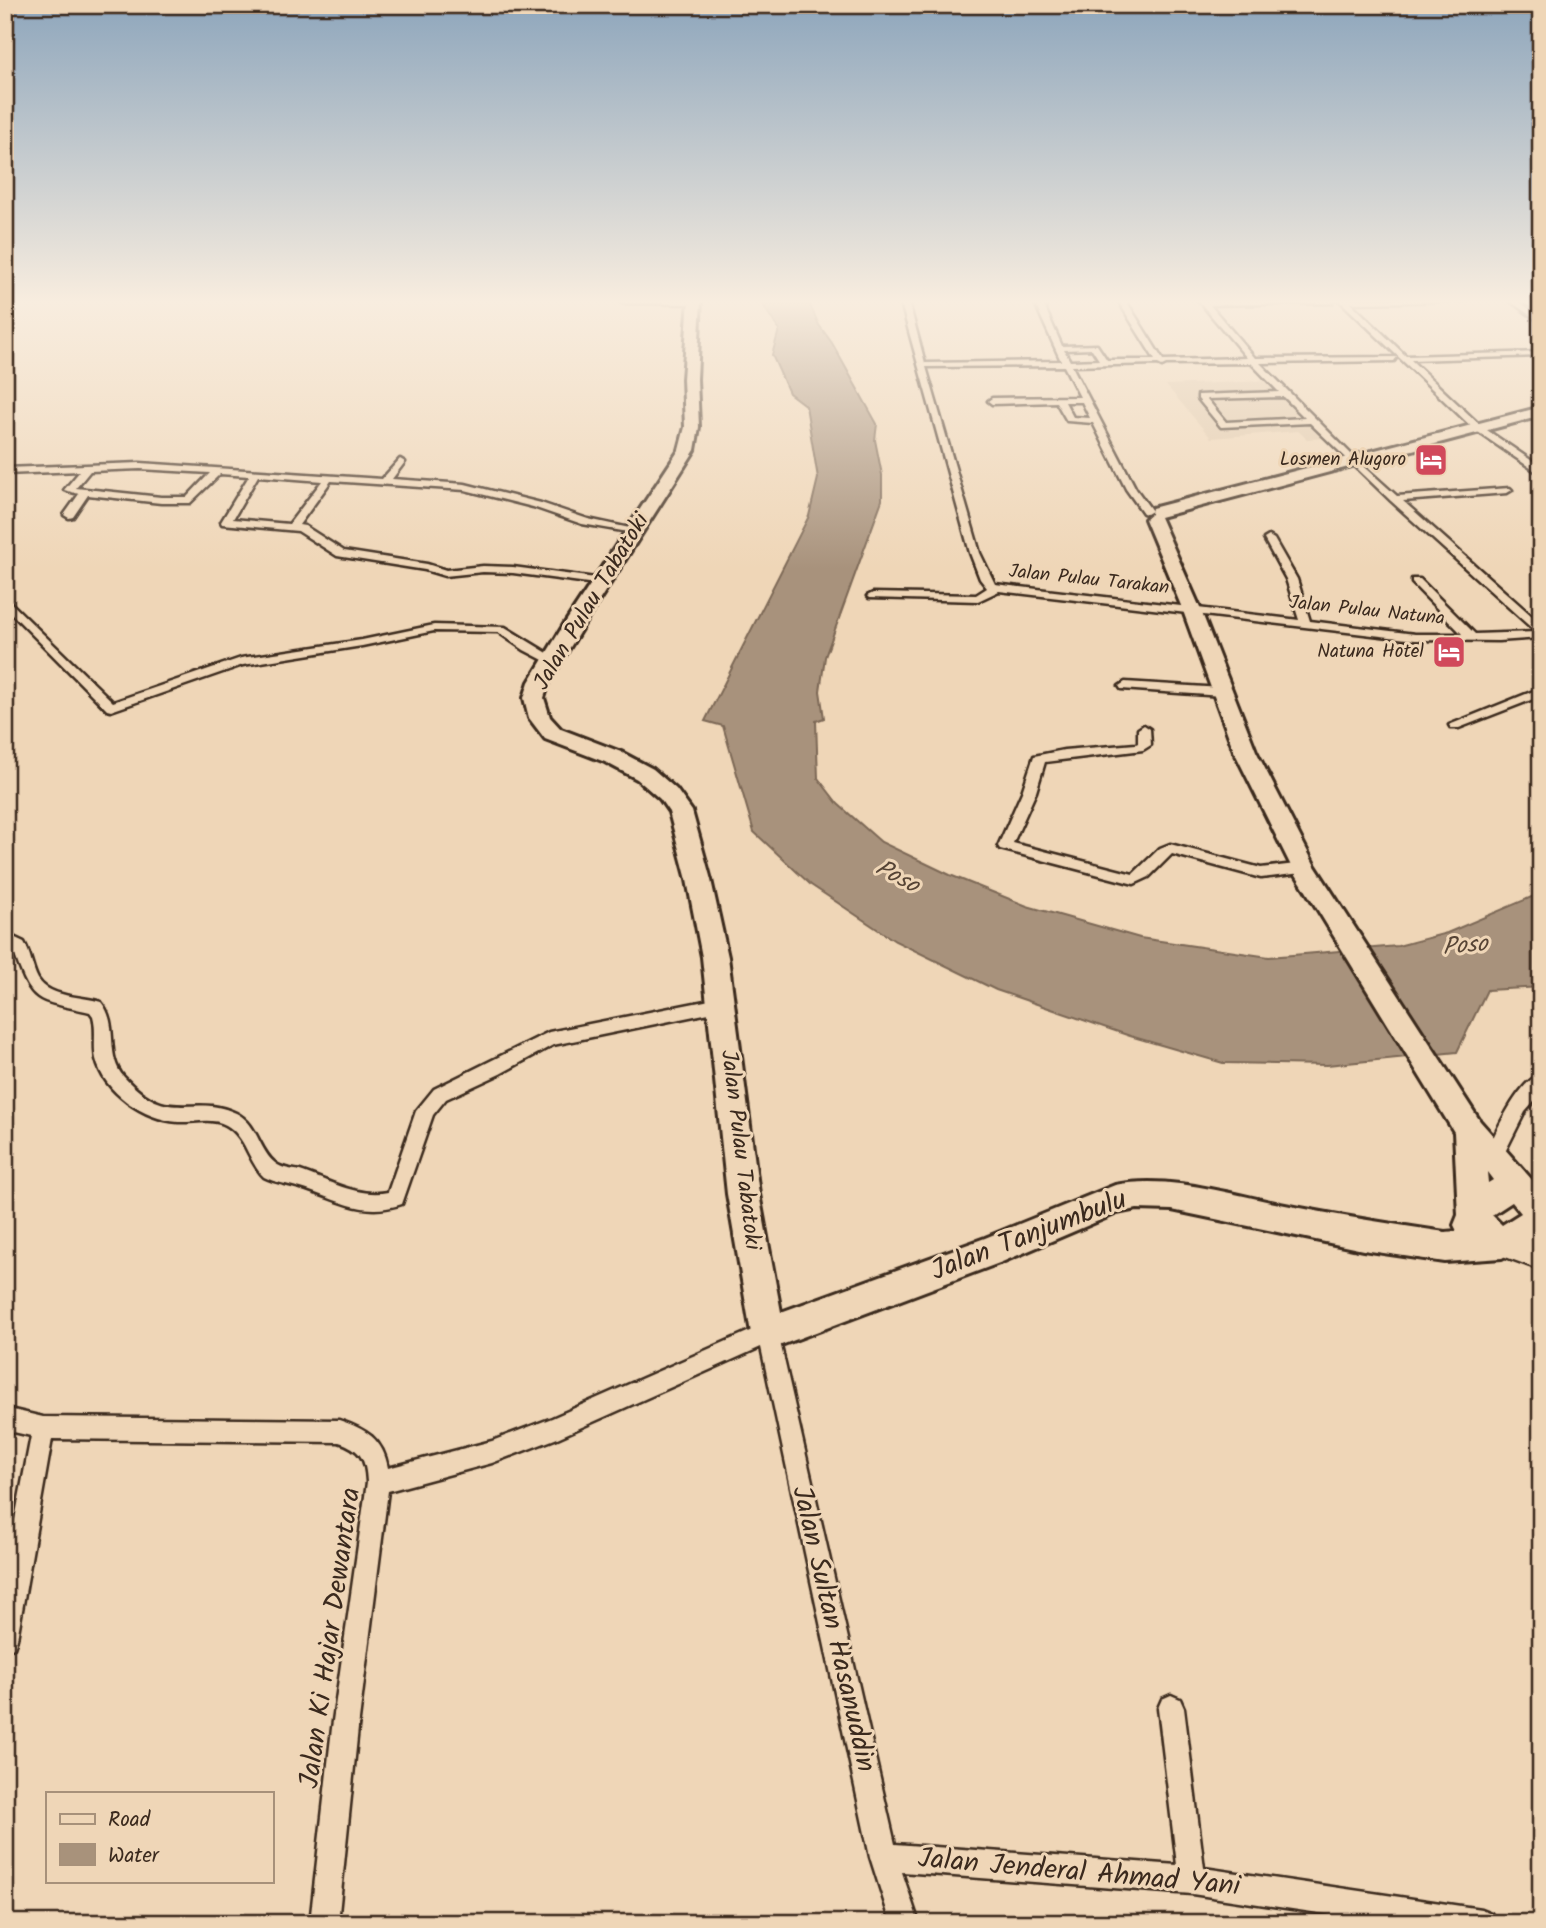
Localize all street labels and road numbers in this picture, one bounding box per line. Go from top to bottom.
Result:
street label: Jalan Pulau Tabatoki [525,505,660,698]
street label: Jalan Pulau Tarakan [1007,557,1171,603]
street label: Jalan Pulau Natuna [1288,588,1446,634]
street label: Jalan Pulau Tabatoki [710,1048,770,1254]
street label: Jalan Tanjumbulu [924,1178,1134,1294]
street label: Jalan Sultan Hasanuddin [778,1481,888,1777]
street label: Jalan Ki Hajar Dewantara [288,1485,374,1791]
street label: Jalan Jenderal Ahmad Yani [916,1836,1243,1910]

